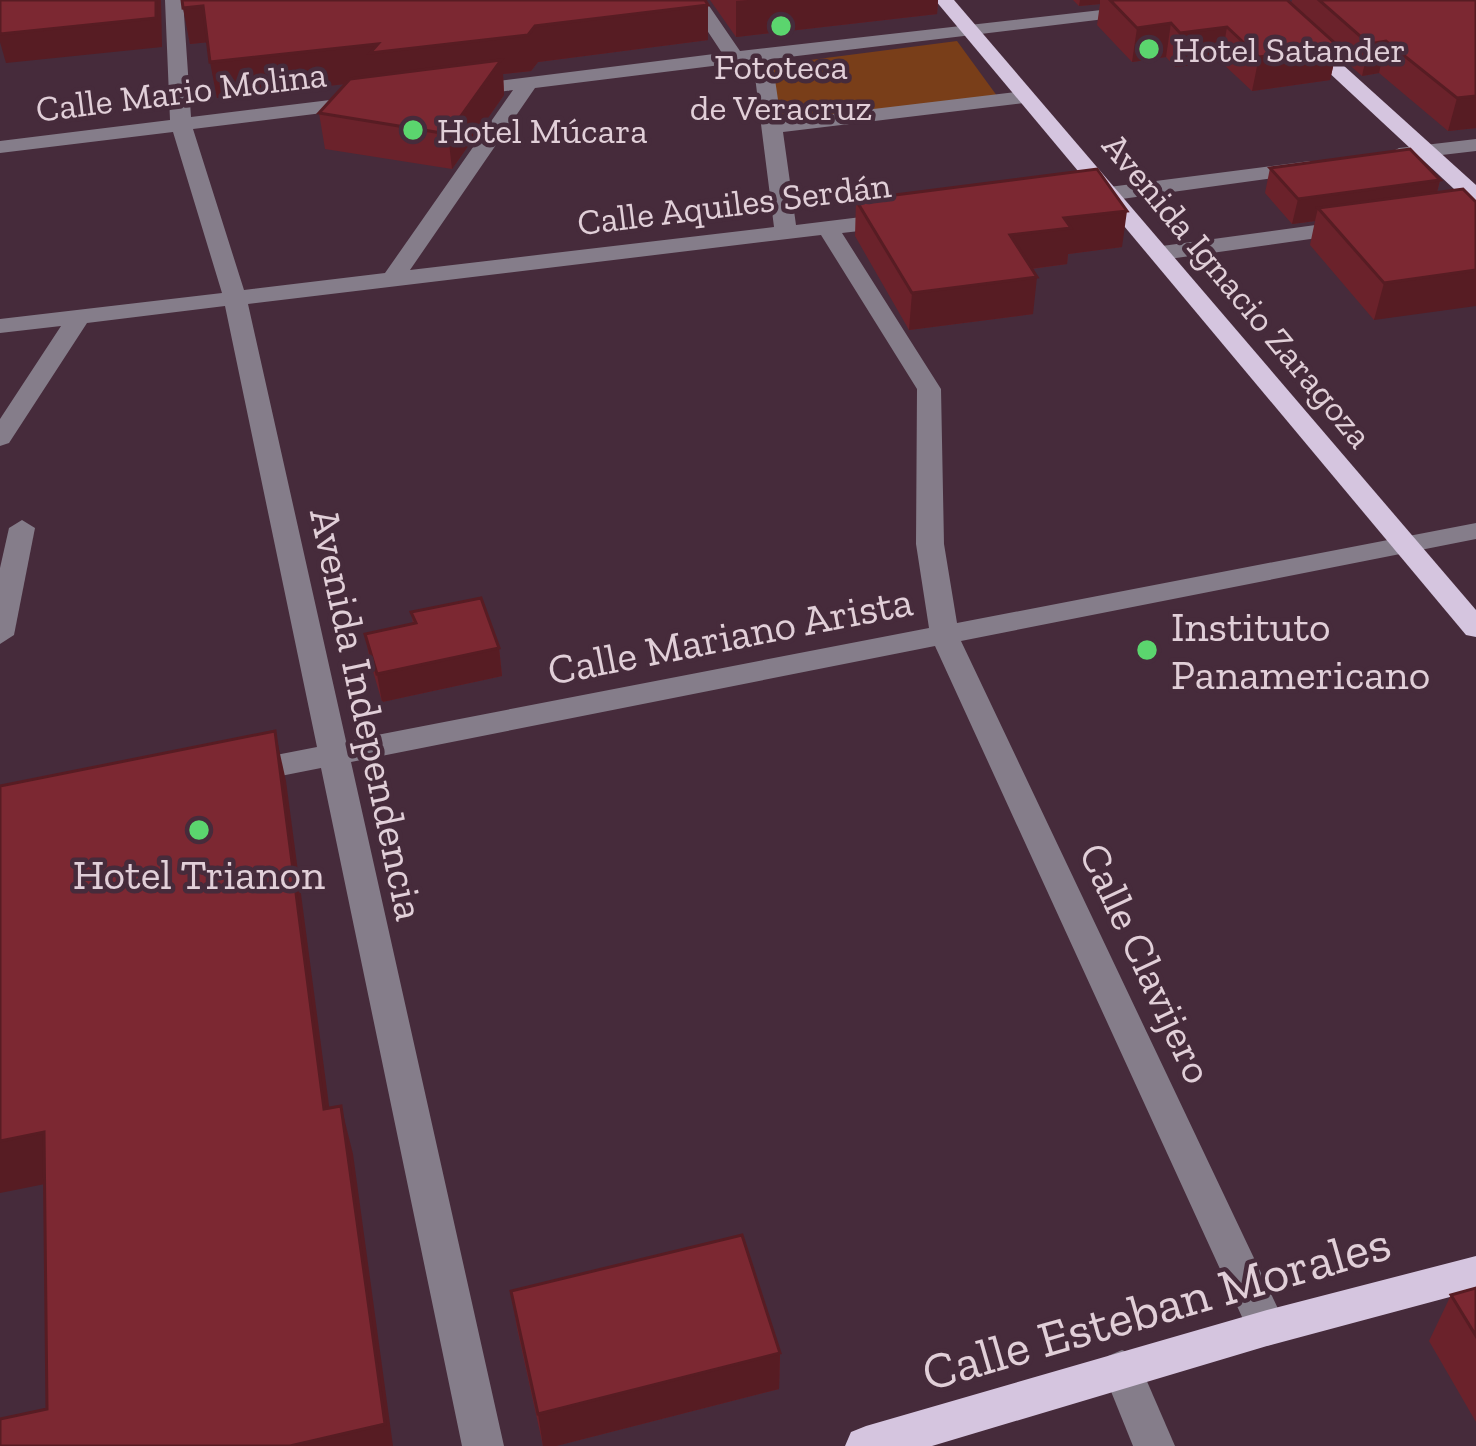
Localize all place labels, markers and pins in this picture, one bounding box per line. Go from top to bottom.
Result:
marker: Fototeca de Veracruz [768,13,794,39]
place label: Hotel Satander [1173,28,1406,71]
marker: Hotel Satander [1136,36,1162,62]
place label: Fototeca de Veracruz [690,45,872,129]
place label: Hotel Múcara [437,109,648,152]
marker: Hotel Múcara [400,117,426,143]
place label: Instituto Panamericano [1171,601,1430,700]
marker: Instituto Panamericano [1134,637,1160,663]
marker: Hotel Trianon [186,817,212,843]
place label: Hotel Trianon [73,849,325,900]

